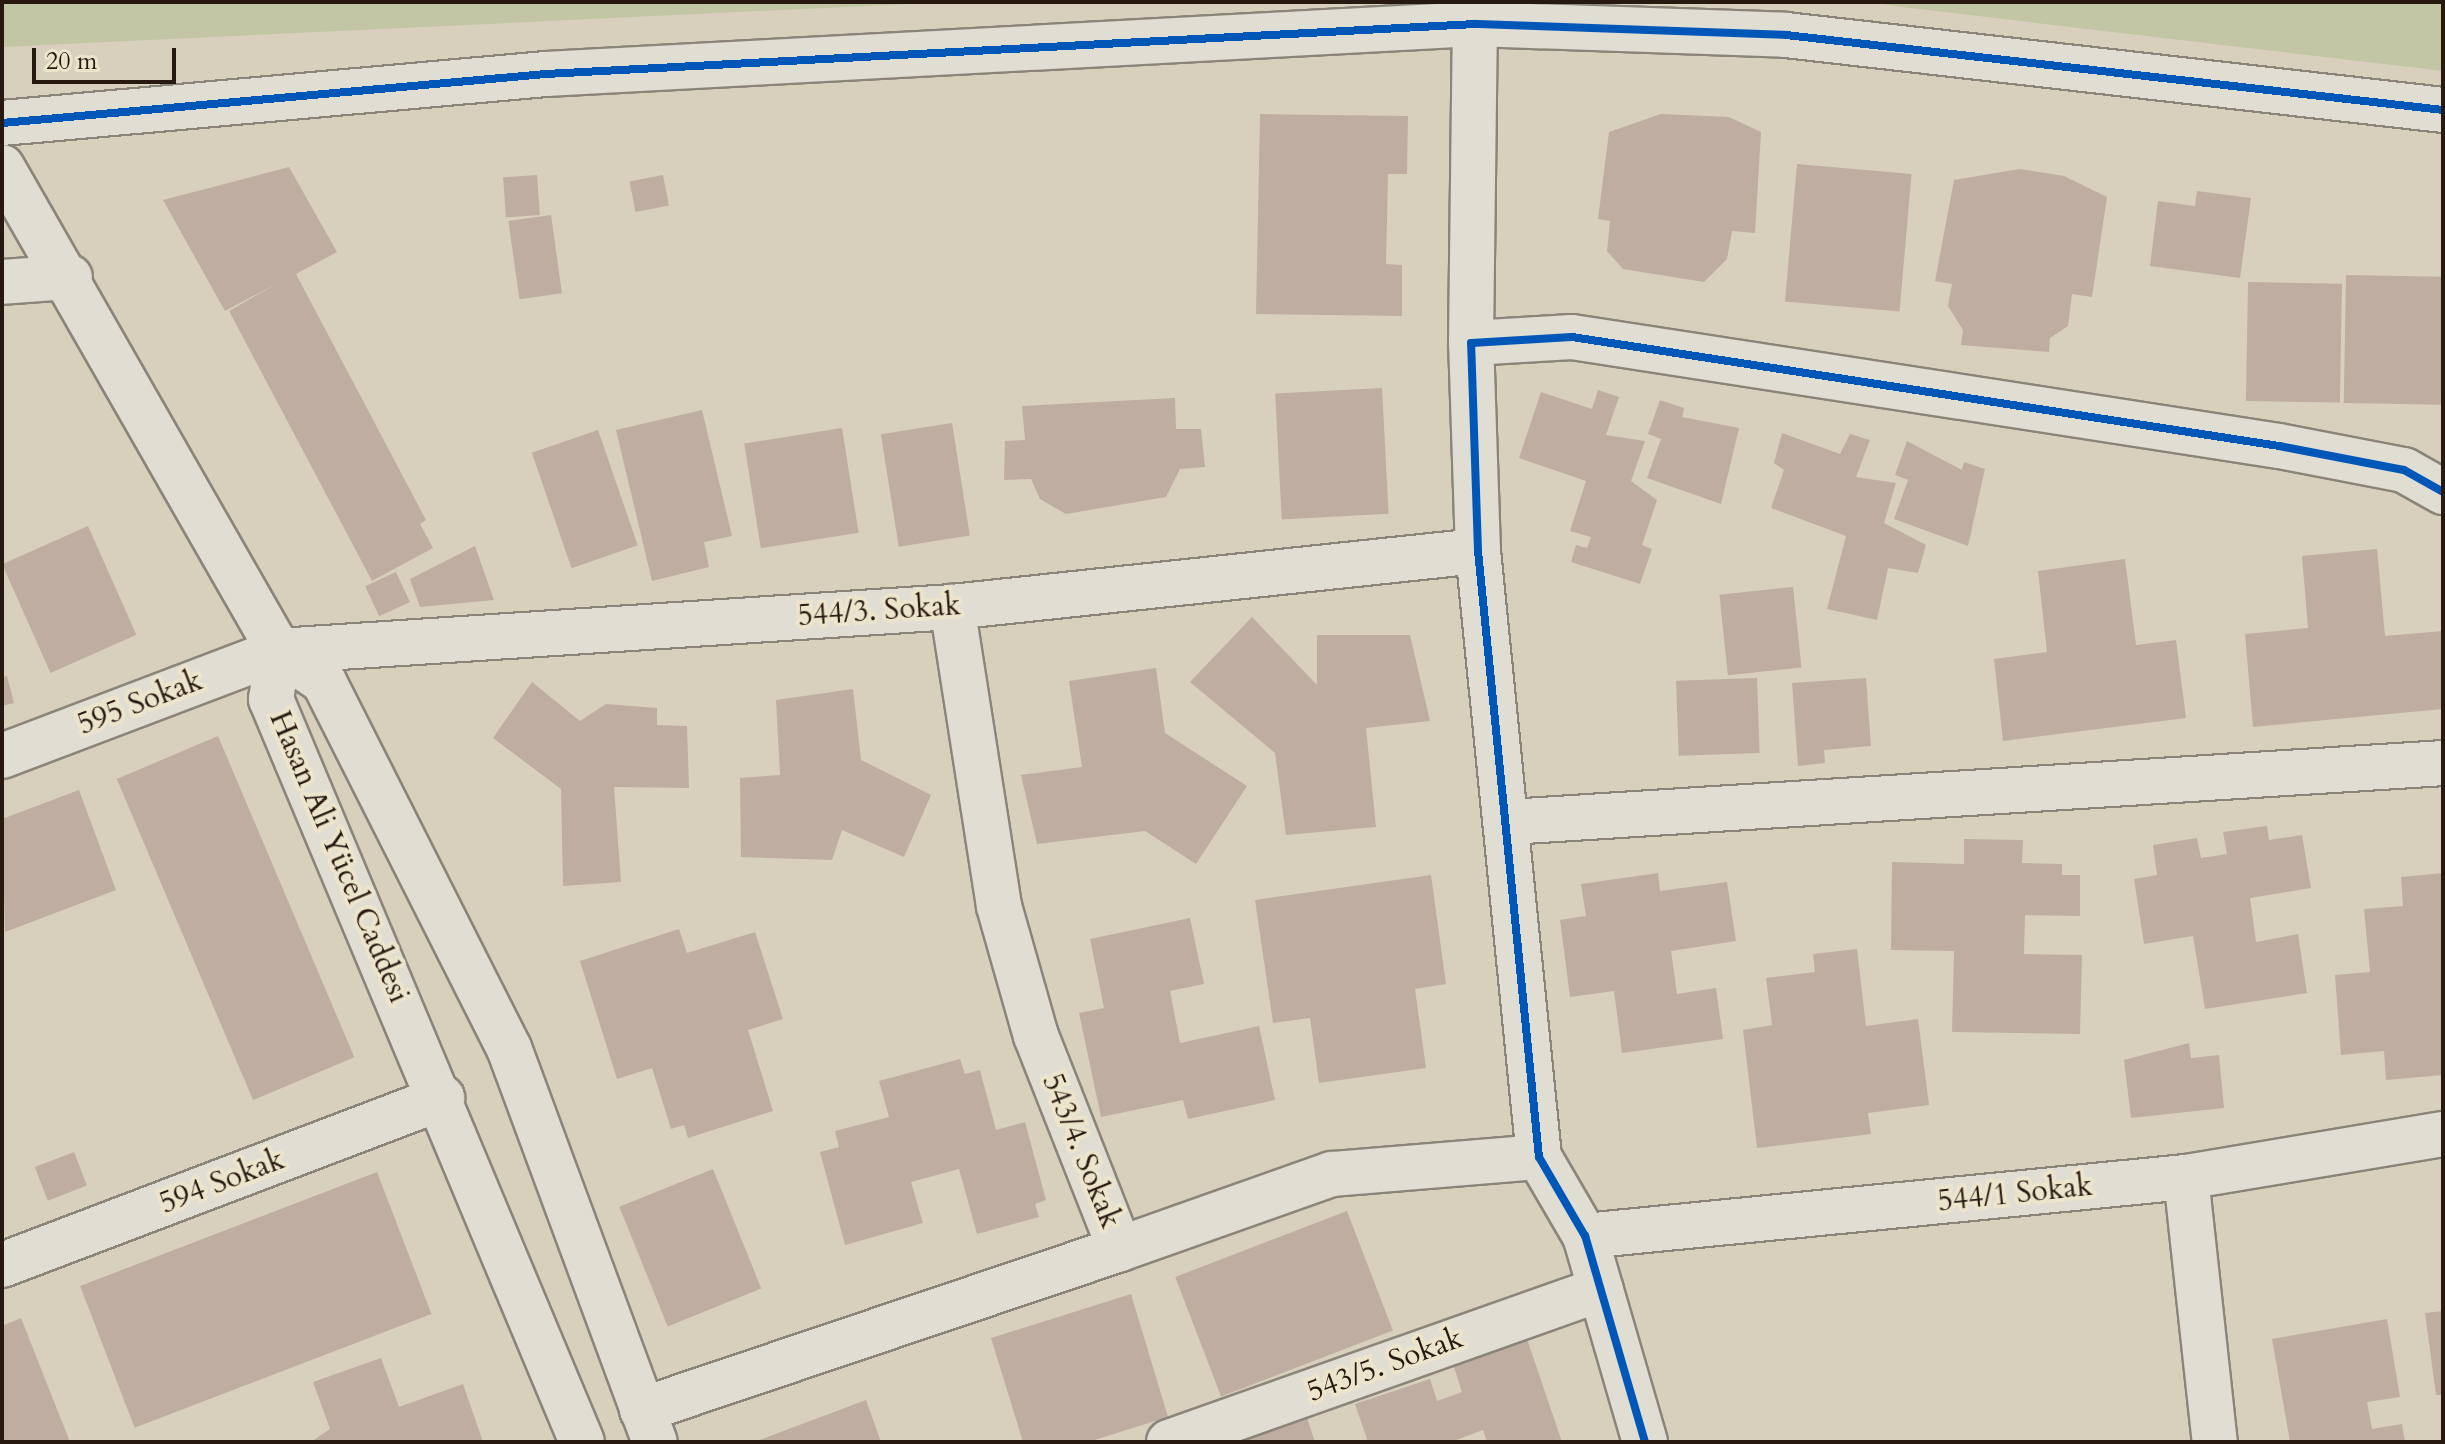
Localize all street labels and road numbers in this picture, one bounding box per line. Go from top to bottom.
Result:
street label: 544/3. Sokak [796,587,962,635]
street label: 595 Sokak [73,663,207,743]
street label: Hasan Ali Yücel Caddesi [261,706,417,1008]
street label: 543/4. Sokak [1034,1069,1128,1233]
street label: 594 Sokak [155,1142,289,1222]
street label: 544/1 Sokak [1936,1168,2094,1220]
street label: 543/5. Sokak [1302,1320,1468,1410]

